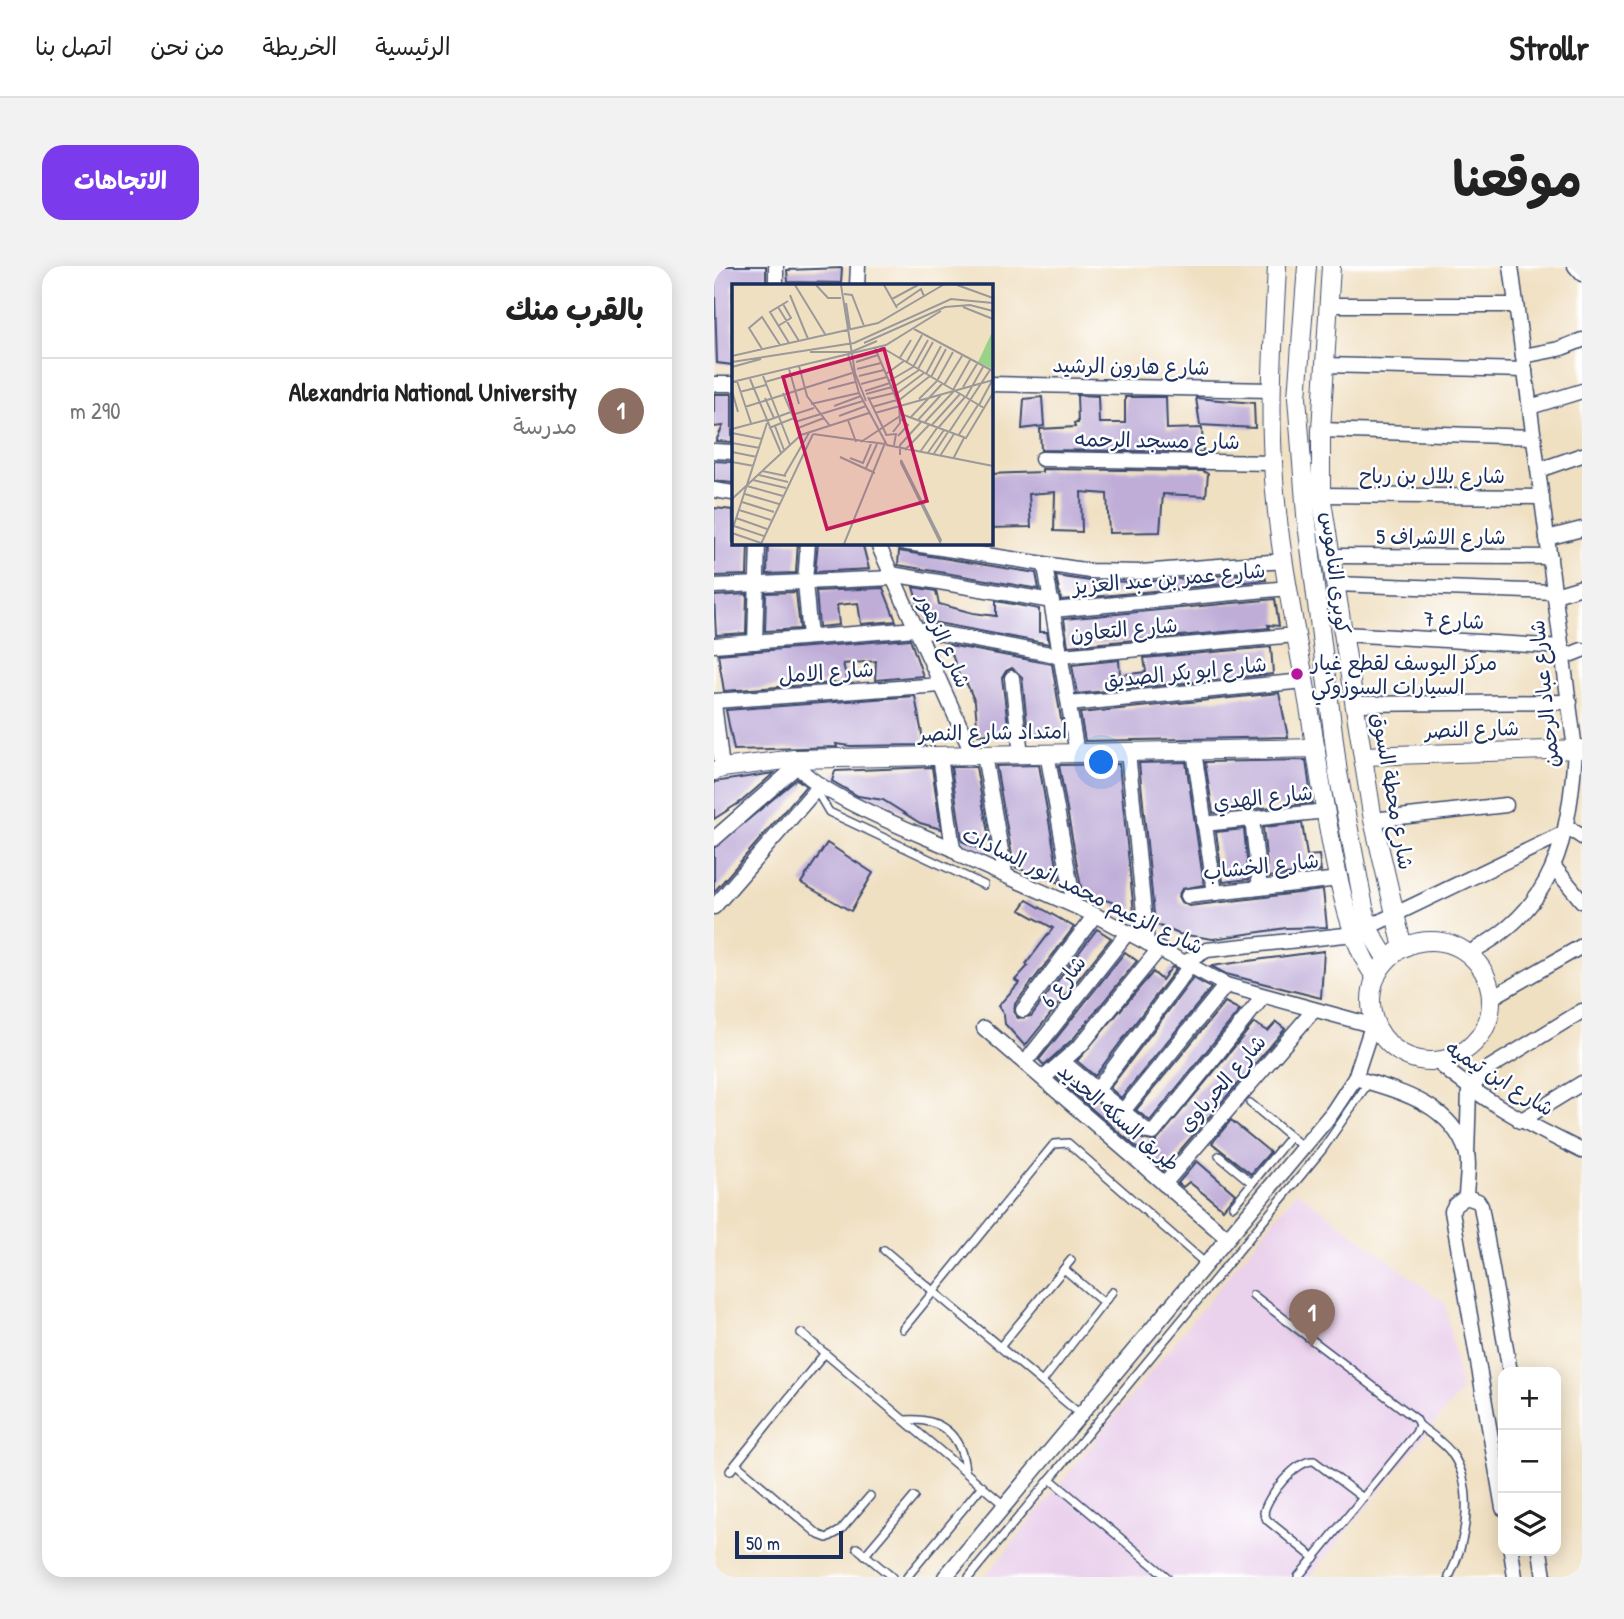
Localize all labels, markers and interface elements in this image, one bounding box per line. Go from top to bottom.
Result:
text: Strollr [1510,26,1589,70]
text: اتصل بنا [35,30,112,62]
text: من نحن [150,30,224,62]
text: الخريطة [262,30,337,62]
text: الرئيسية [375,30,451,62]
button: الاتجاهات [42,145,199,220]
text: موقعنا [1452,145,1582,211]
inset map [732,284,992,544]
text: بالقرب منك [506,289,644,329]
street label: شارع هارون الرشيد [1052,350,1210,383]
text: Alexandria National University [289,374,577,409]
text: 290 m [70,395,120,426]
text: 1 [617,395,625,426]
text: مدرسة [513,410,577,441]
street label: شارع مسجد الرحمه [1074,424,1240,457]
street label: شارع بلال بن رباح [1359,461,1505,491]
street label: كوبرى الناموس [1314,510,1358,636]
street label: شارع الاشراف 5 [1376,522,1506,552]
street label: شارع عمر بن عبد العزيز [1069,555,1267,602]
street label: شارع الزهور [909,587,978,693]
street label: شارع 7 [1423,604,1485,637]
street label: شارع التعاون [1069,610,1179,649]
street label: شارع عباد الرحمن [1522,619,1567,769]
place label: مركز اليوسف لقطع غيار السيارات السوزوكي [1309,648,1497,706]
street label: شارع ابو بكر الصديق [1102,649,1268,696]
street label: شارع الامل [777,654,875,691]
marker: مركز اليوسف لقطع غيار السيارات السوزوكي [1289,666,1305,682]
street label: شارع محطة السوق [1364,710,1421,872]
street label: شارع النصر [1423,713,1520,746]
street label: امتداد شارع النصر [916,716,1068,749]
your location [1084,745,1118,779]
street label: شارع الهدي [1212,777,1314,818]
street label: شارع الزعيم محمد انور السادات [957,819,1208,963]
street label: شارع الخشاب [1202,845,1321,888]
street label: شارع 6 [1034,949,1093,1014]
street label: شارع الحرباوى [1171,1028,1273,1139]
street label: شارع ابن تيميه [1440,1033,1560,1124]
street label: طريق السكه الحديد [1052,1056,1186,1178]
pin: 1 [1289,1289,1335,1347]
map controls [1498,1367,1561,1556]
button: + [1498,1367,1561,1430]
button: − [1498,1430,1561,1493]
button: layers [1498,1493,1561,1556]
scale bar [735,1528,844,1560]
text: 50 m [746,1530,780,1556]

